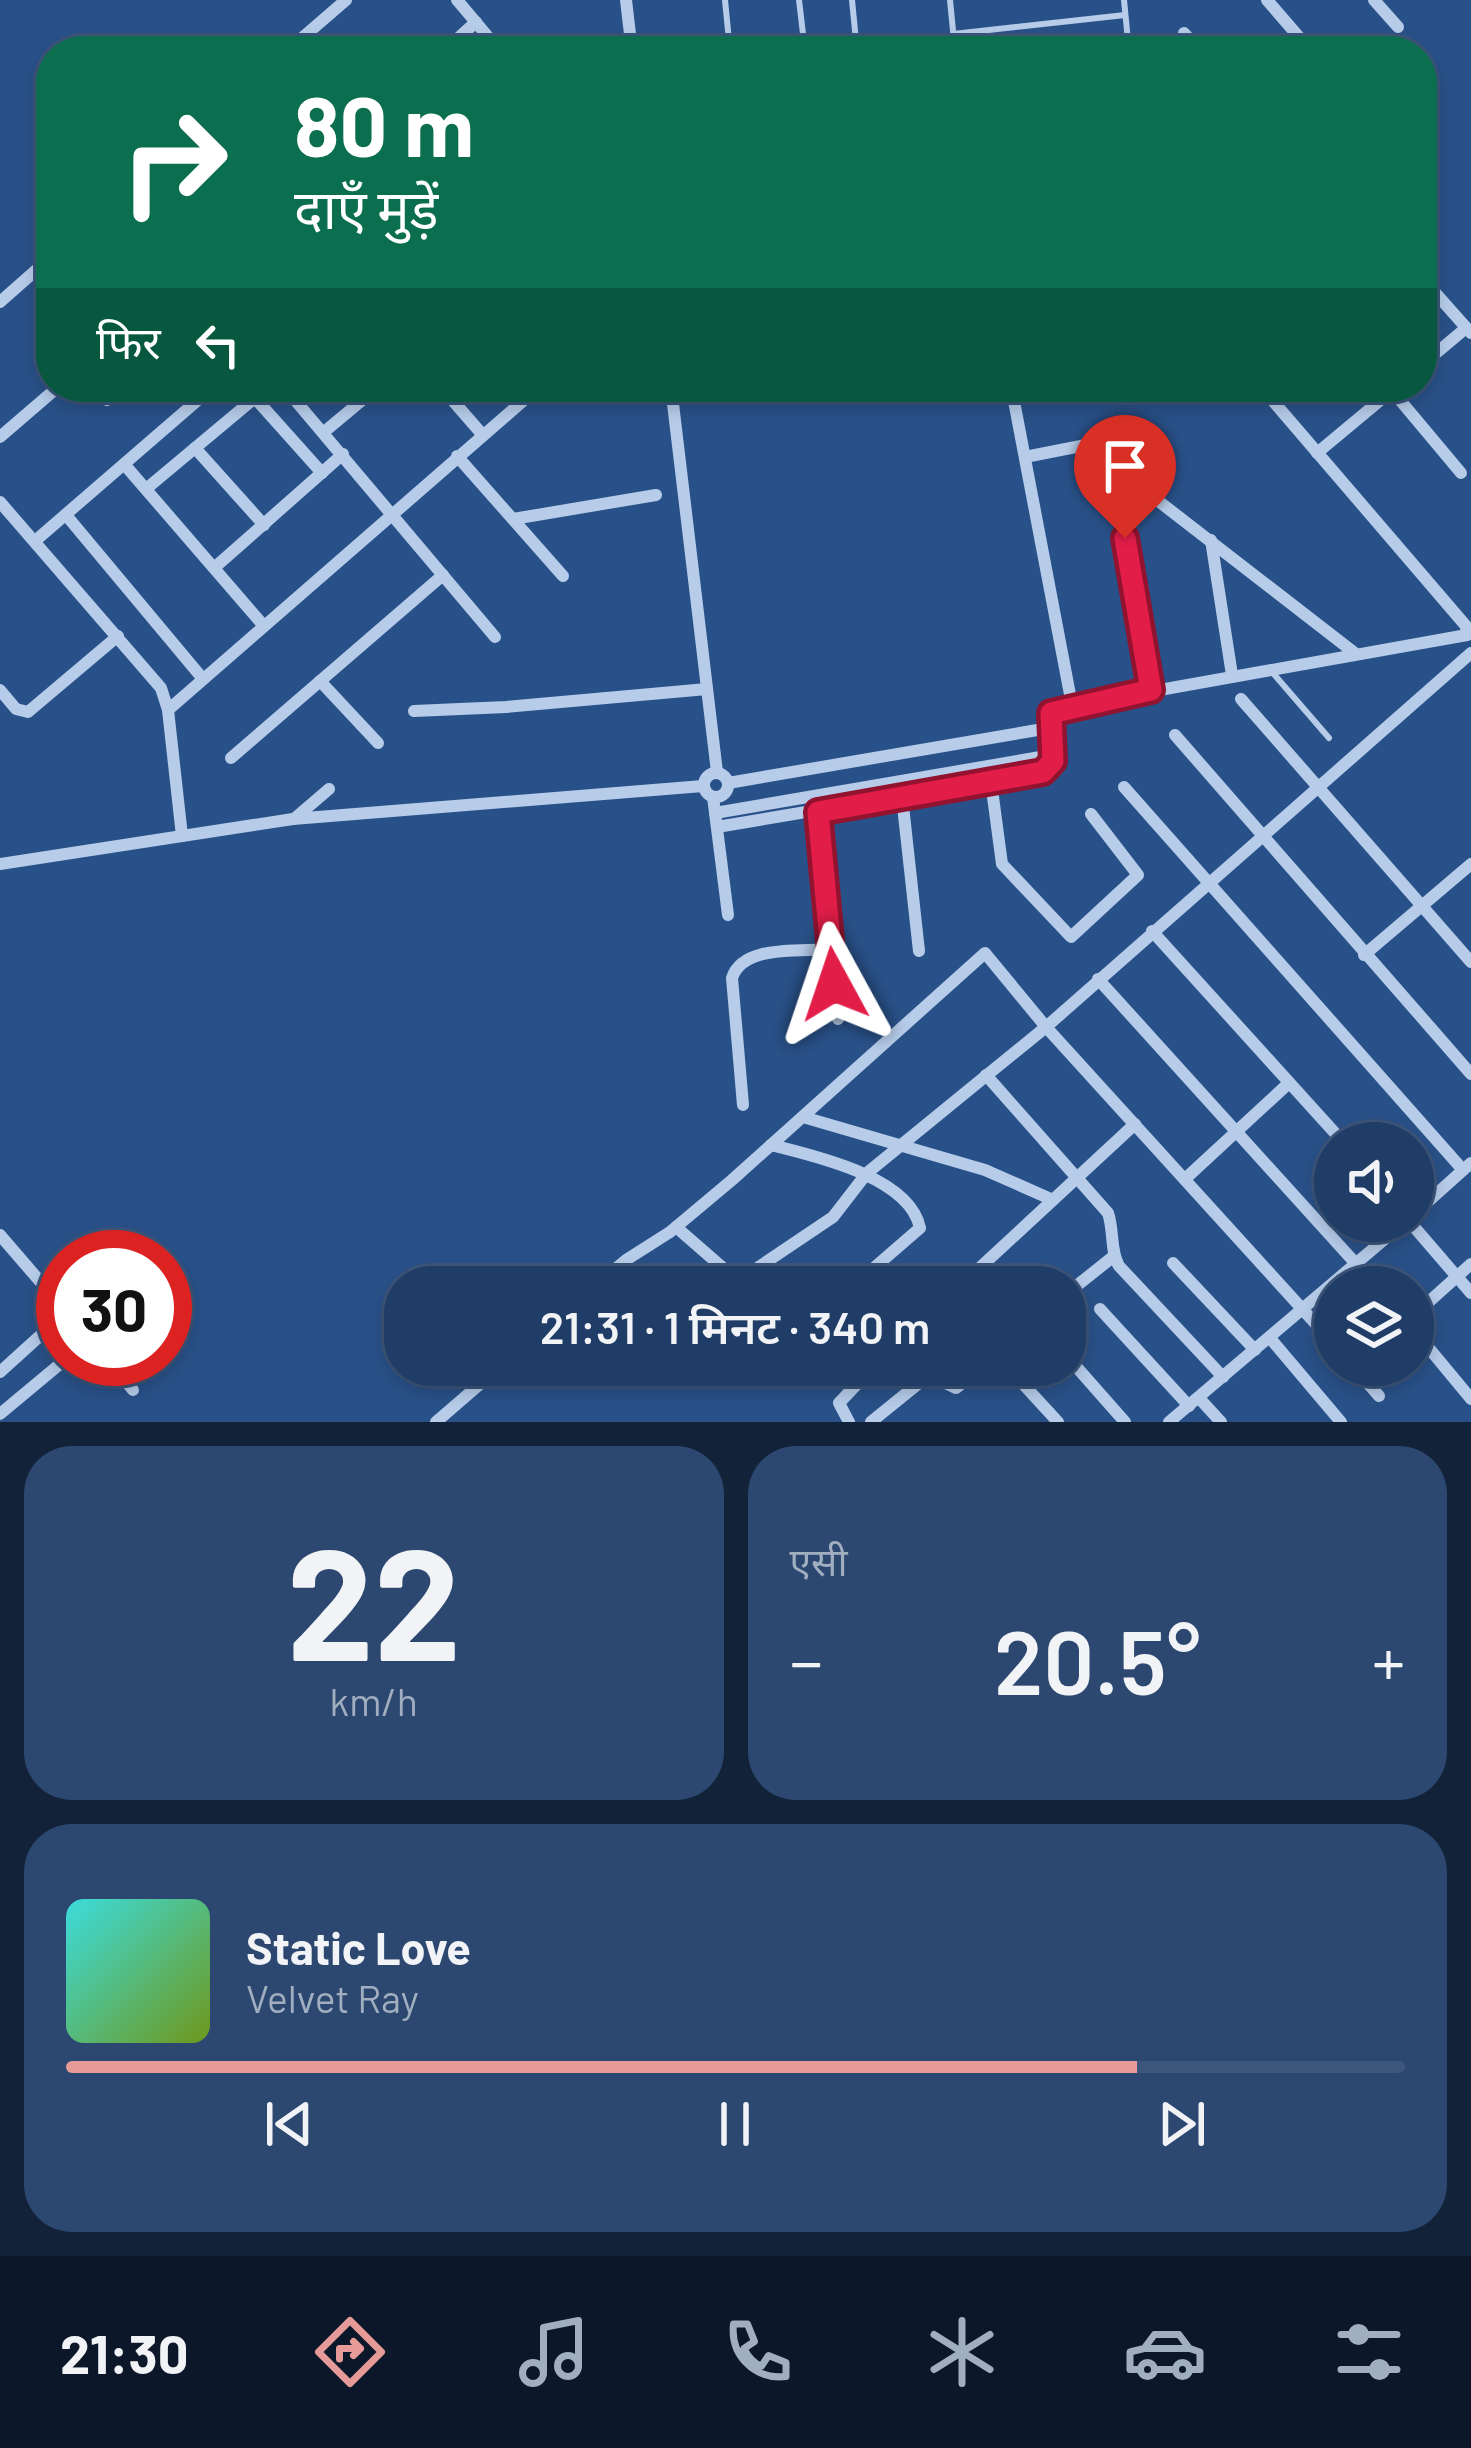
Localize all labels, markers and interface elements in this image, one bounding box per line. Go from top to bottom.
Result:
text: 80 m [294,73,474,174]
icon: right [96,84,252,240]
text: दाएँ मुड़ें [294,175,439,240]
icon: left [185,312,251,378]
text: फिर [96,314,161,368]
pin [1074,415,1176,538]
icon: arrive [1092,433,1158,499]
position arrow [771,921,897,1047]
map controls [1314,1122,1434,1386]
button: sound [1314,1122,1434,1242]
speed limit sign: 30 [36,1230,192,1386]
button: layers [1314,1266,1434,1386]
text: 21:31 · 1 मिनट · 340 m [540,1299,930,1353]
text: 22 [286,1505,461,1692]
text: एसी [790,1537,848,1584]
text: 20.5° [994,1605,1201,1713]
text: − [790,1620,823,1699]
text: + [1372,1620,1405,1699]
text: km/h [330,1677,418,1724]
text: Static Love [246,1920,471,1974]
text: Velvet Ray [246,1974,419,2021]
icon: previous [256,2091,322,2157]
icon: pause [702,2091,768,2157]
icon: next [1149,2091,1215,2157]
icon: directions [308,2310,392,2394]
icon: music [512,2310,596,2394]
icon: phone [716,2310,800,2394]
icon: climate [920,2310,1004,2394]
icon: car [1123,2310,1207,2394]
icon: filters [1327,2310,1411,2394]
text: 21:30 [60,2320,189,2385]

